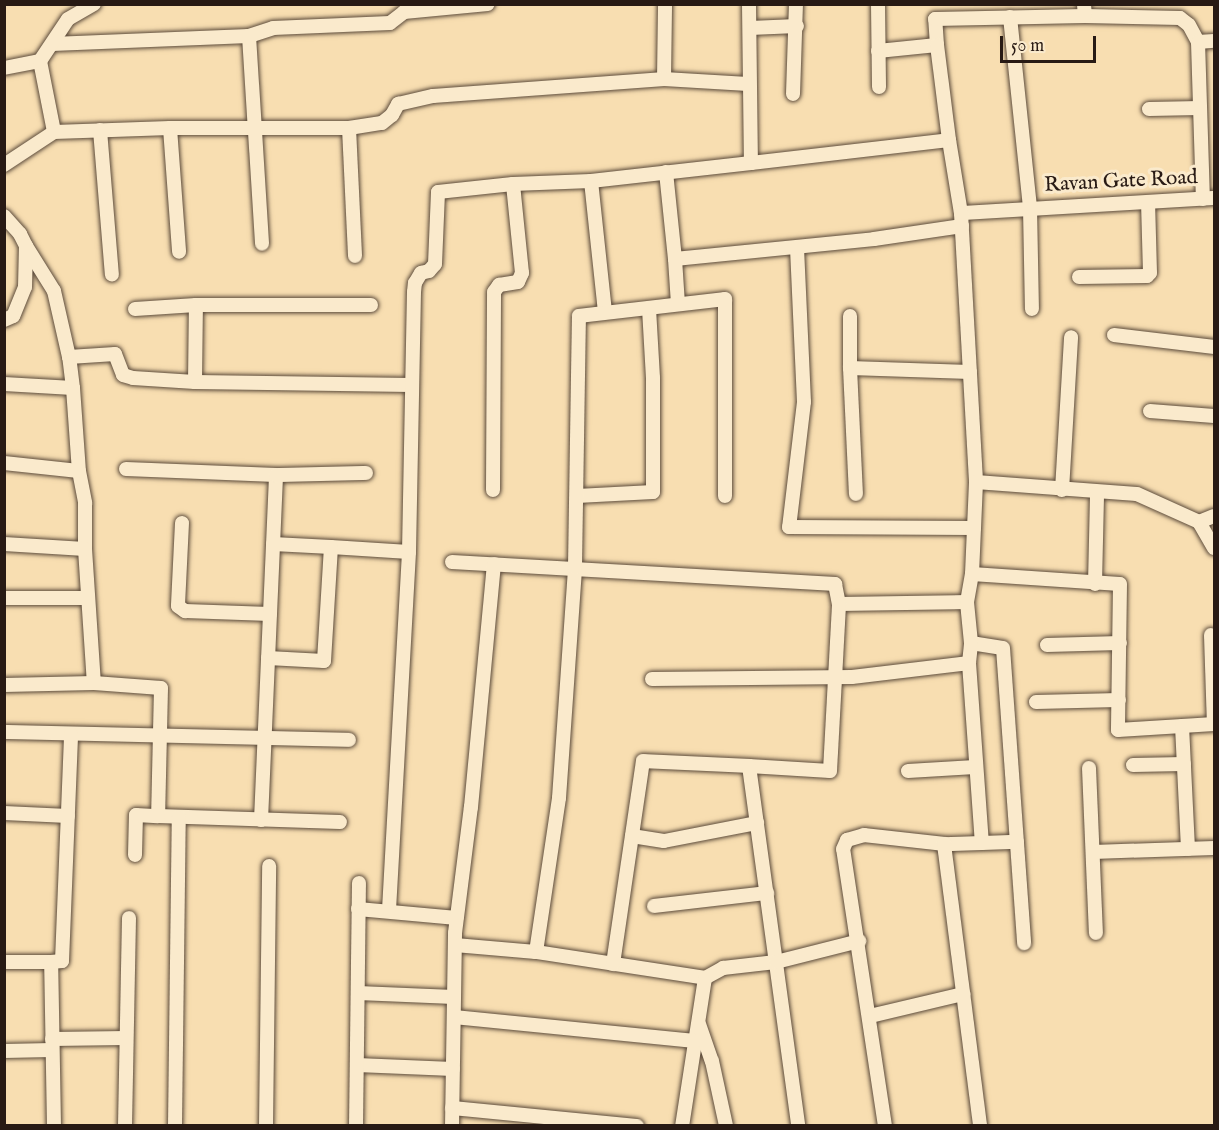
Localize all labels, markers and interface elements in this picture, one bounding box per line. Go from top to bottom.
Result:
scale bar [1003,24,1099,62]
text: 50 m [1011,35,1044,58]
street label: Ravan Gate Road [1044,165,1198,199]

